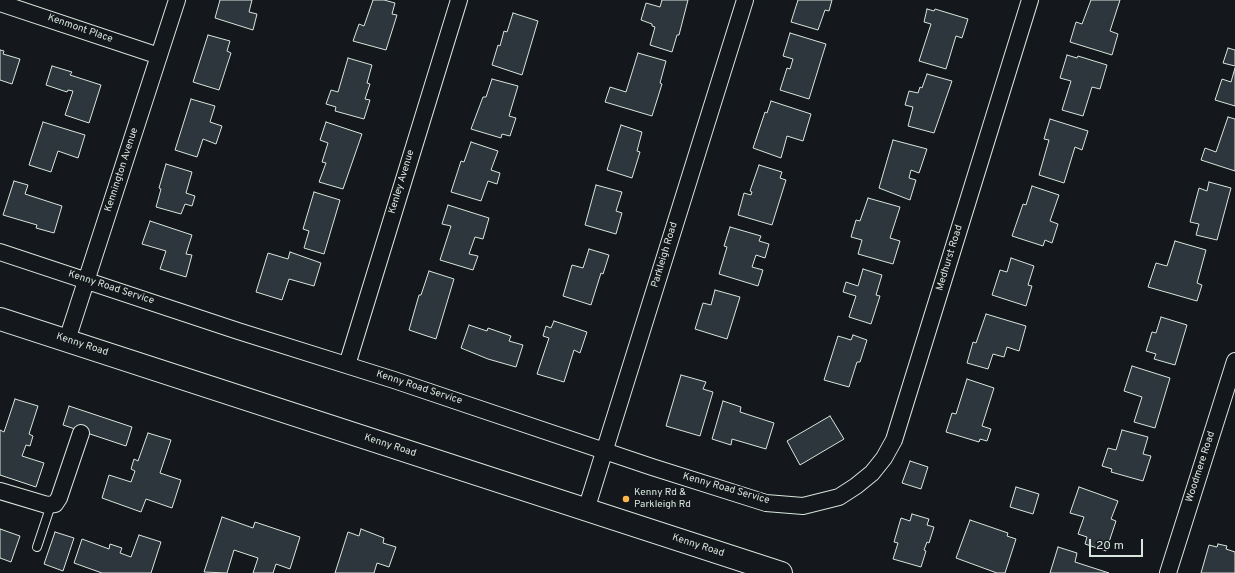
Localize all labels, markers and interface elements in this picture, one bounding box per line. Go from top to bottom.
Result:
street label: Kenmont Place [46,12,114,46]
street label: Kennington Avenue [103,126,141,214]
street label: Kenley Avenue [387,149,417,215]
street label: Parkleigh Road [649,221,681,289]
street label: Medhurst Road [934,224,966,292]
street label: Kenny Road Service [66,268,156,308]
street label: Kenny Road [54,331,110,359]
street label: Kenny Road Service [374,368,464,408]
street label: Woodmere Road [1184,430,1218,504]
street label: Kenny Road [362,432,418,460]
street label: Kenny Road Service [681,471,771,507]
place label: Kenny Rd & Parkleigh Rd [634,487,691,510]
marker: Kenny Rd & Parkleigh Rd [621,494,631,504]
scale bar [1091,531,1145,557]
street label: Kenny Road [670,532,726,560]
text: 20 m [1096,538,1124,554]

